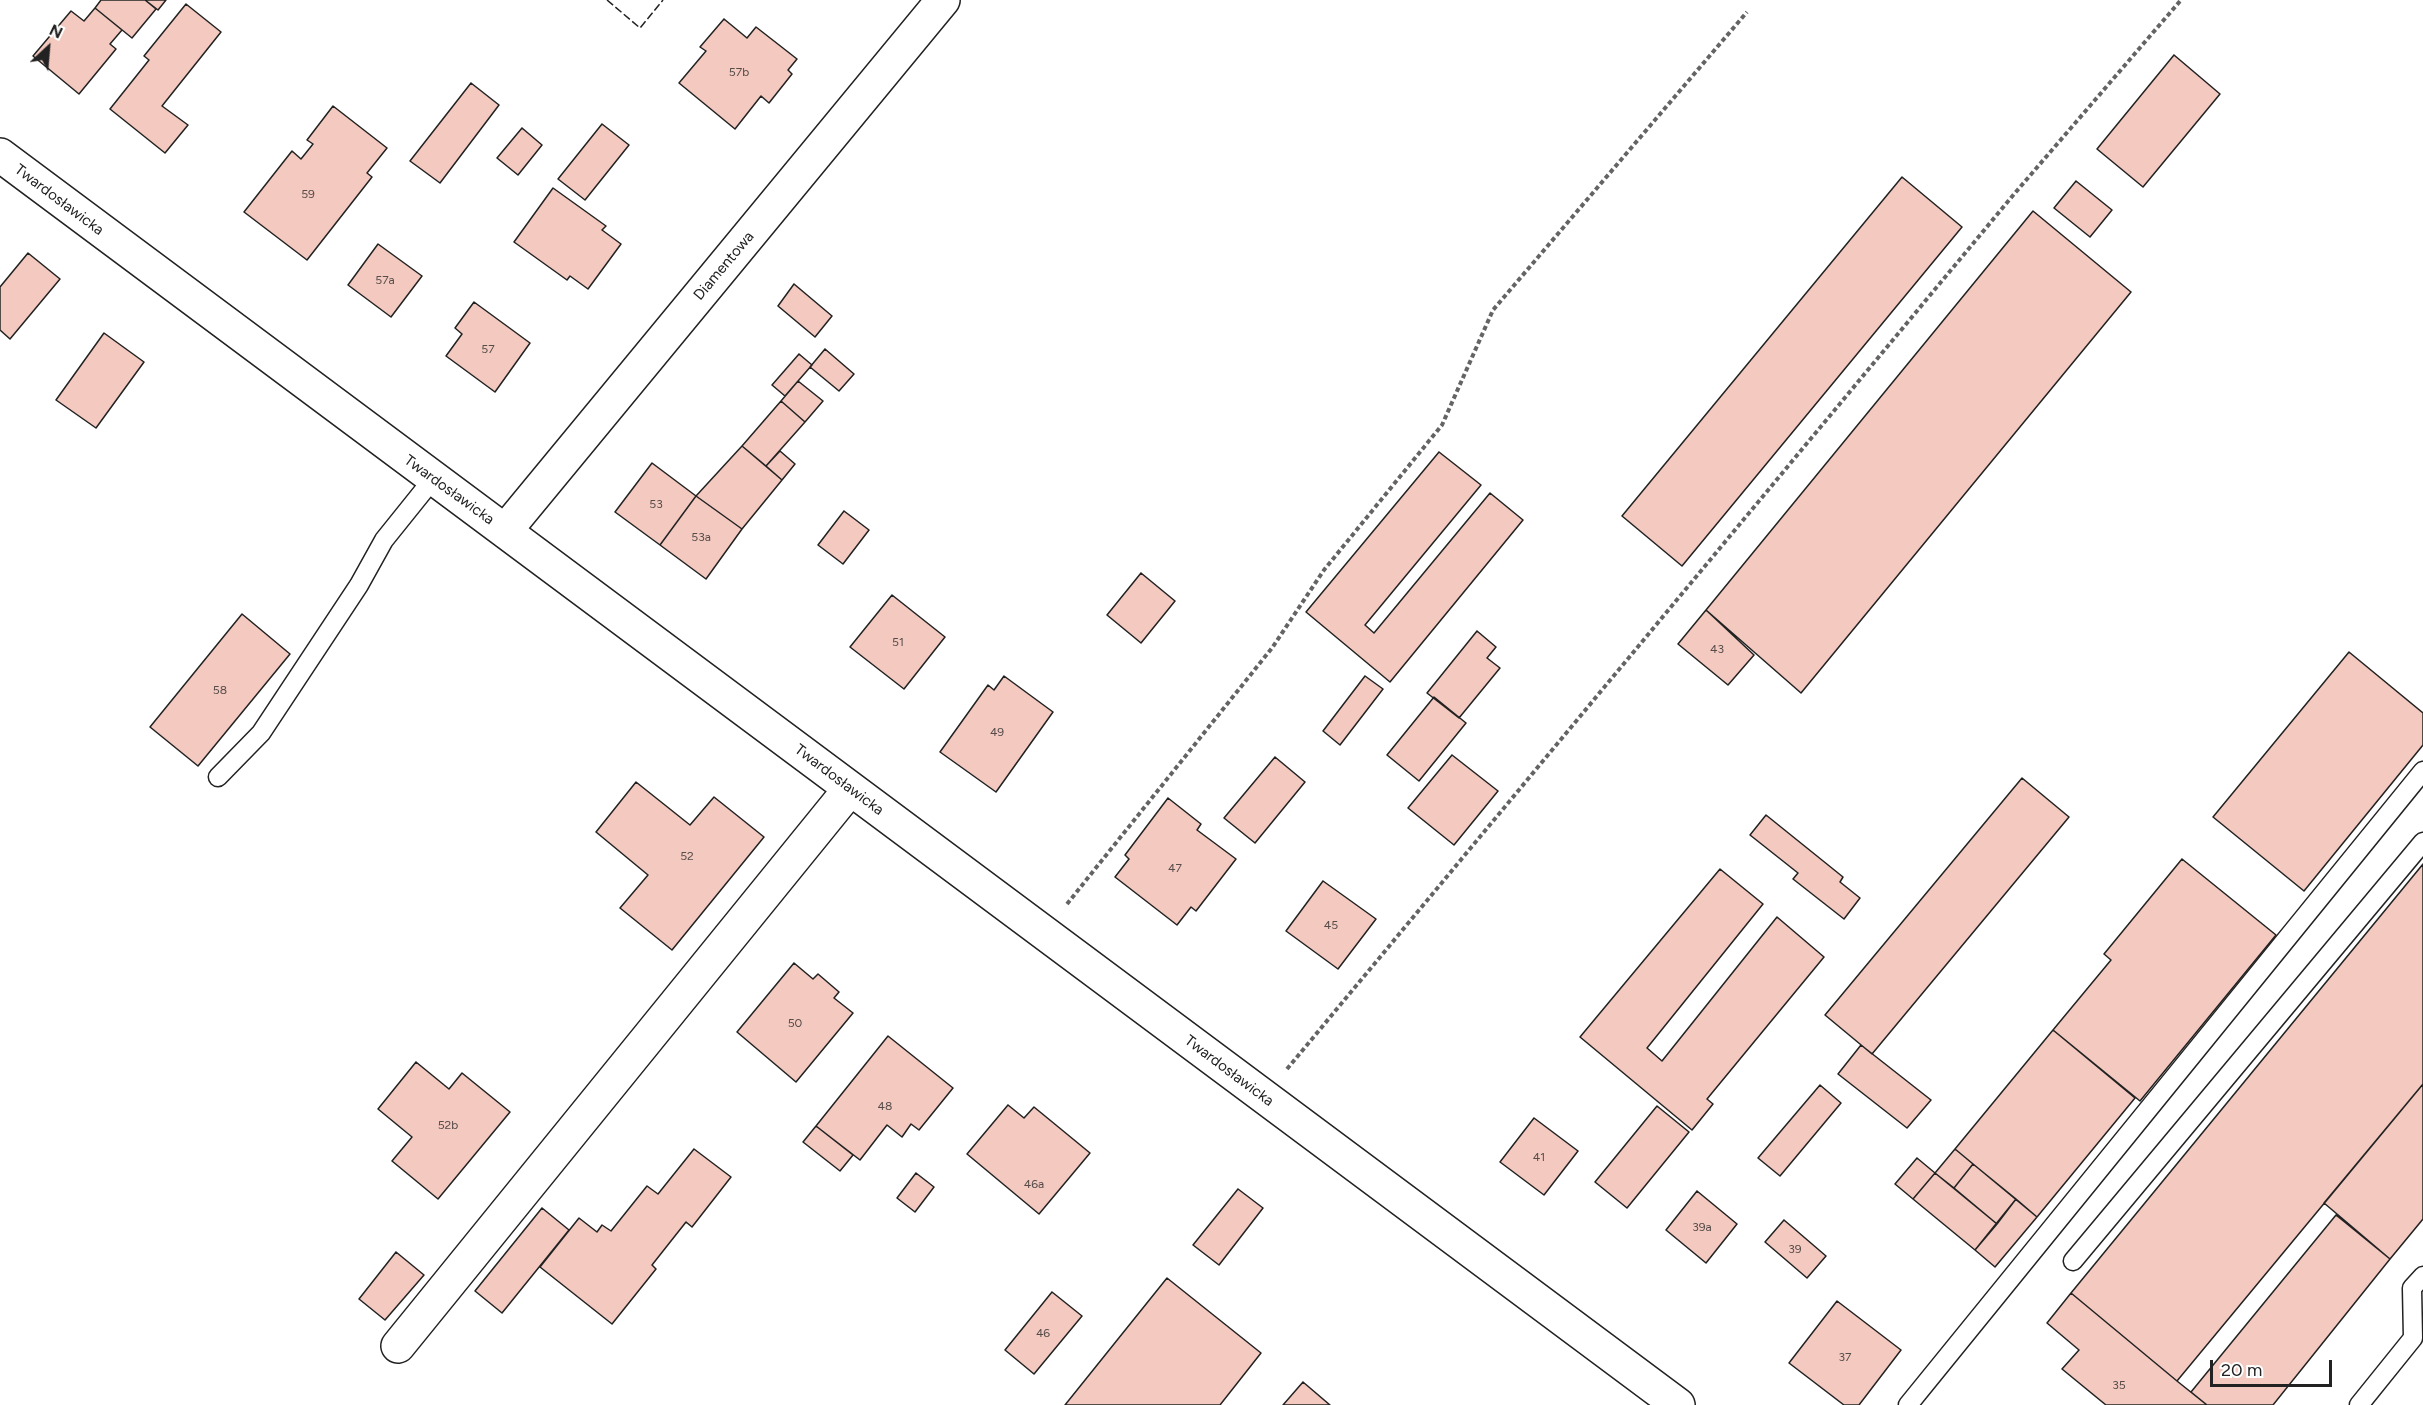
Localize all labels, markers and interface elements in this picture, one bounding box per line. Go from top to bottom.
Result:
north arrow [18,18,78,78]
text: N [46,20,66,43]
house number: 57b [729,65,749,79]
street label: Twardosławicka [11,161,107,239]
house number: 59 [301,187,315,201]
street label: Diamentowa [690,228,758,304]
house number: 57a [375,273,395,287]
house number: 57 [481,342,495,356]
street label: Twardosławicka [401,451,497,529]
house number: 53 [649,497,663,511]
house number: 53a [691,530,711,544]
house number: 51 [892,635,904,649]
house number: 43 [1710,642,1724,656]
house number: 58 [213,683,227,697]
house number: 49 [990,725,1004,739]
street label: Twardosławicka [791,741,887,819]
house number: 52 [680,849,694,863]
house number: 47 [1168,861,1182,875]
house number: 45 [1324,918,1338,932]
house number: 50 [788,1016,802,1030]
street label: Twardosławicka [1181,1032,1277,1110]
house number: 48 [878,1099,892,1113]
house number: 52b [438,1118,458,1132]
house number: 41 [1533,1150,1545,1164]
house number: 46a [1024,1177,1044,1191]
house number: 39a [1692,1220,1712,1234]
house number: 39 [1788,1242,1802,1256]
house number: 46 [1036,1326,1050,1340]
scale bar [2213,1348,2334,1386]
house number: 37 [1839,1350,1851,1364]
text: 20 m [2221,1359,2262,1381]
house number: 35 [2112,1378,2126,1392]

